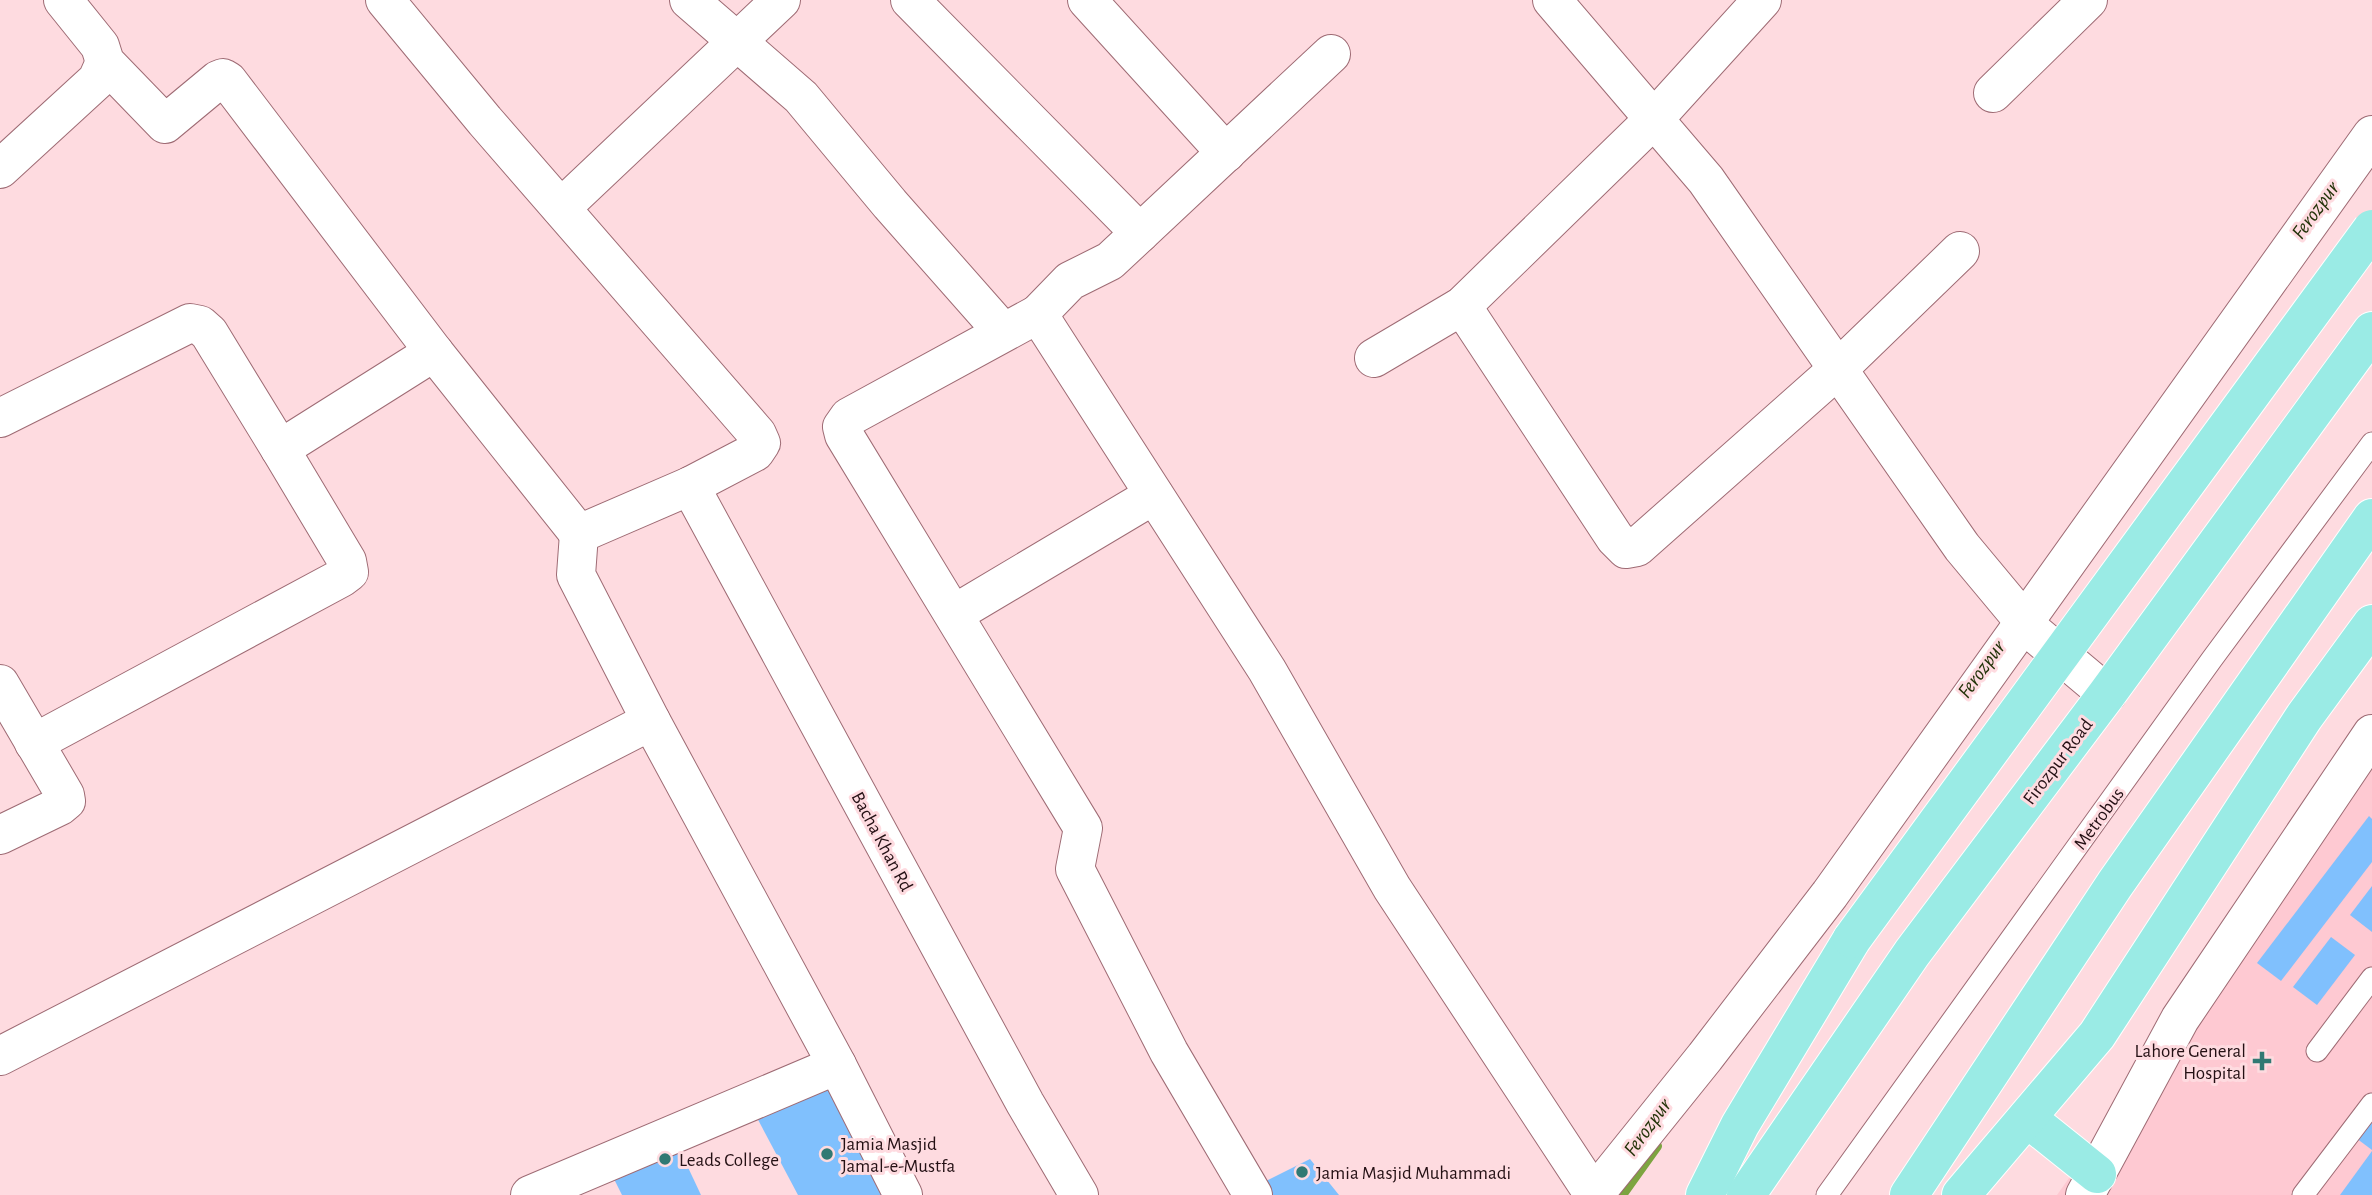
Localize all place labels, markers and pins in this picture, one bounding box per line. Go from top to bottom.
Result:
place label: Lahore General Hospital [2135,1042,2246,1083]
marker: Lahore General Hospital [2252,1051,2272,1071]
place label: Jamia Masjid Jamal-e-Mustfa [841,1135,956,1176]
marker: Jamia Masjid Jamal-e-Mustfa [819,1146,835,1162]
marker: Leads College [657,1151,673,1167]
place label: Leads College [679,1151,779,1170]
marker: Jamia Masjid Muhammadi [1294,1164,1310,1180]
place label: Jamia Masjid Muhammadi [1316,1164,1511,1183]

